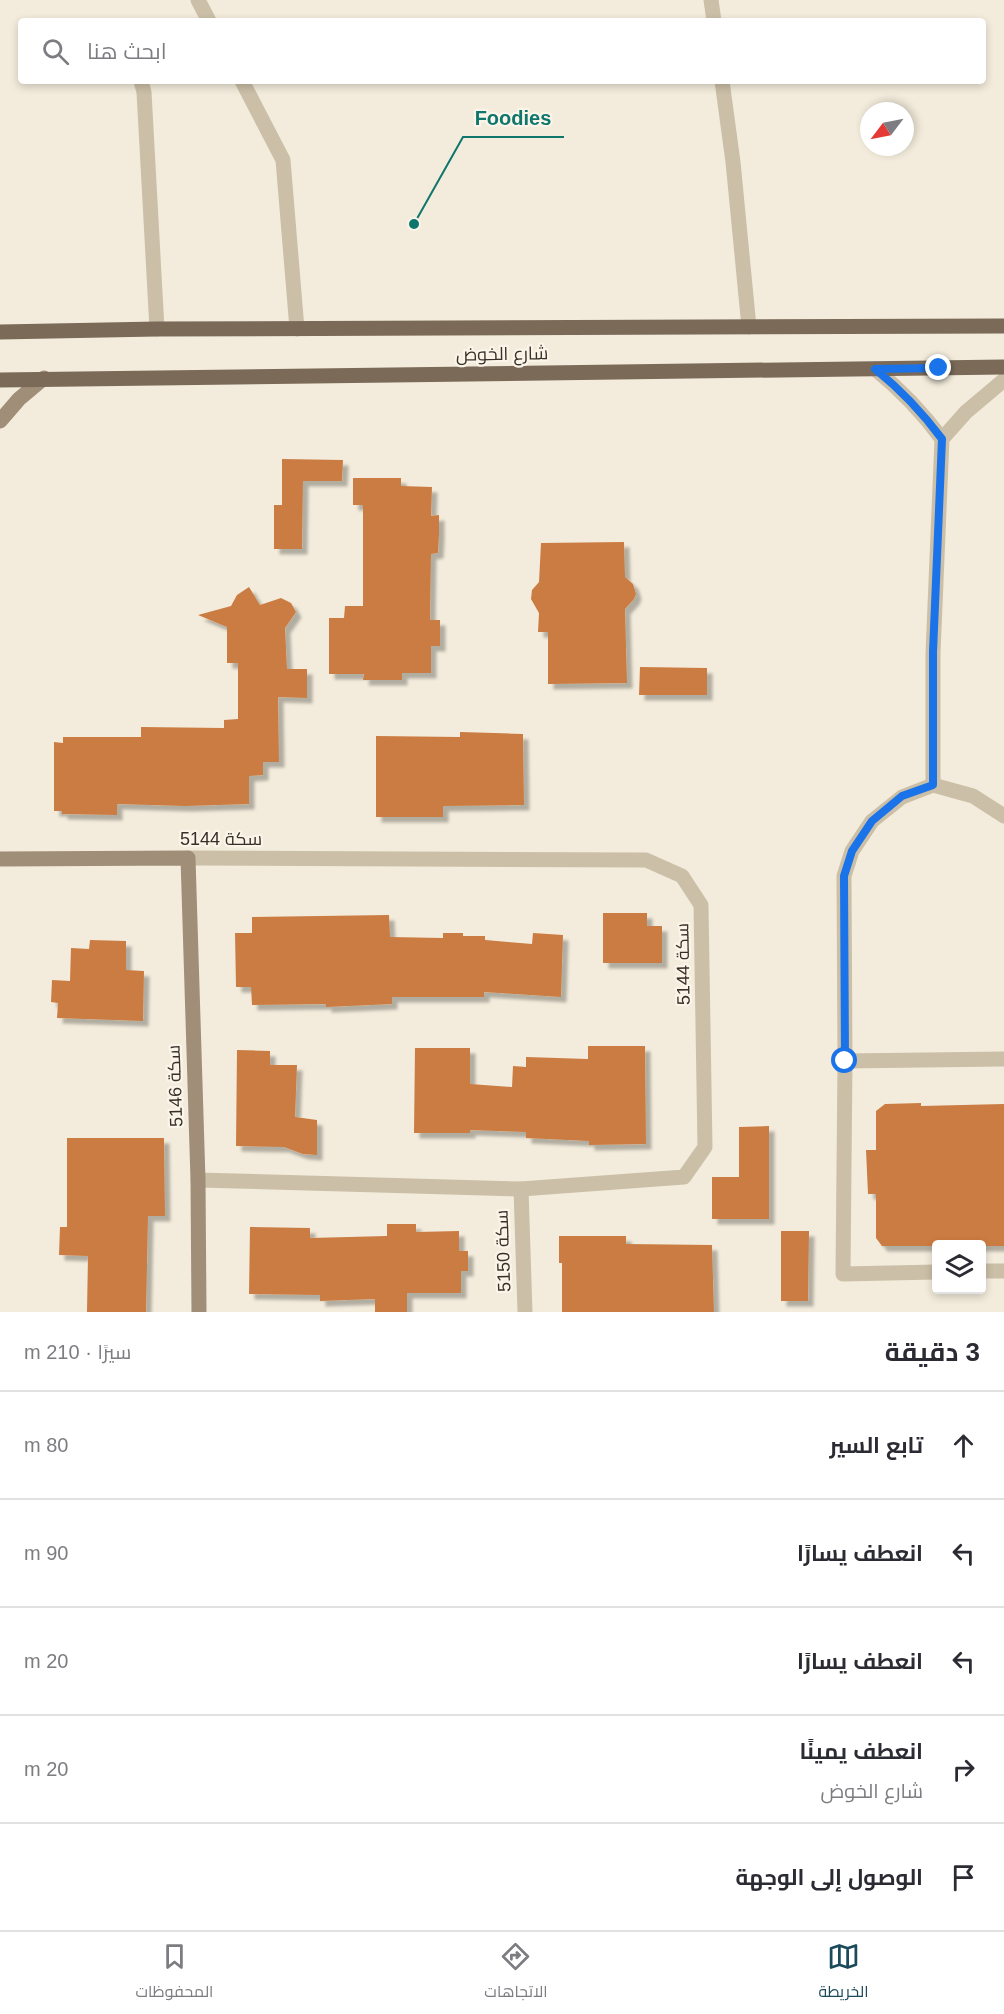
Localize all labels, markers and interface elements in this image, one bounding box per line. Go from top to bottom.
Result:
search box [18,18,986,84]
icon: search [39,35,72,68]
text: ابحث هنا [87,39,167,64]
callout: Foodies [463,99,564,137]
north arrow [860,102,914,156]
text: Foodies [475,107,551,129]
street label: شارع الخوض [456,343,548,367]
route end [925,354,951,380]
street label: سكة 5144 [180,829,262,849]
street label: سكة 5144 [672,923,694,1005]
street label: سكة 5146 [164,1045,186,1127]
route start [831,1047,857,1073]
street label: سكة 5150 [492,1210,514,1292]
map controls [932,1240,986,1294]
button: layers [932,1240,986,1294]
text: 3 دقيقة [885,1337,980,1367]
text: سيرًا · 210 m [24,1341,131,1363]
icon: ahead [947,1429,980,1462]
text: تابع السير [829,1433,923,1458]
text: 80 m [24,1434,68,1456]
icon: left [947,1537,980,1570]
text: انعطف يسارًا [797,1541,923,1566]
text: 90 m [24,1542,68,1564]
icon: left [947,1645,980,1678]
text: انعطف يسارًا [797,1649,923,1674]
text: 20 m [24,1650,68,1672]
text: انعطف يمينًا [800,1739,923,1764]
icon: right [947,1753,980,1786]
text: 20 m [24,1758,68,1780]
text: شارع الخوض [820,1780,923,1802]
icon: arrive [947,1861,980,1894]
text: الوصول إلى الوجهة [736,1865,923,1890]
tab: المحفوظات [135,1940,213,2006]
tab: الاتجاهات [484,1940,548,2006]
tab: الخريطة [819,1940,869,2006]

